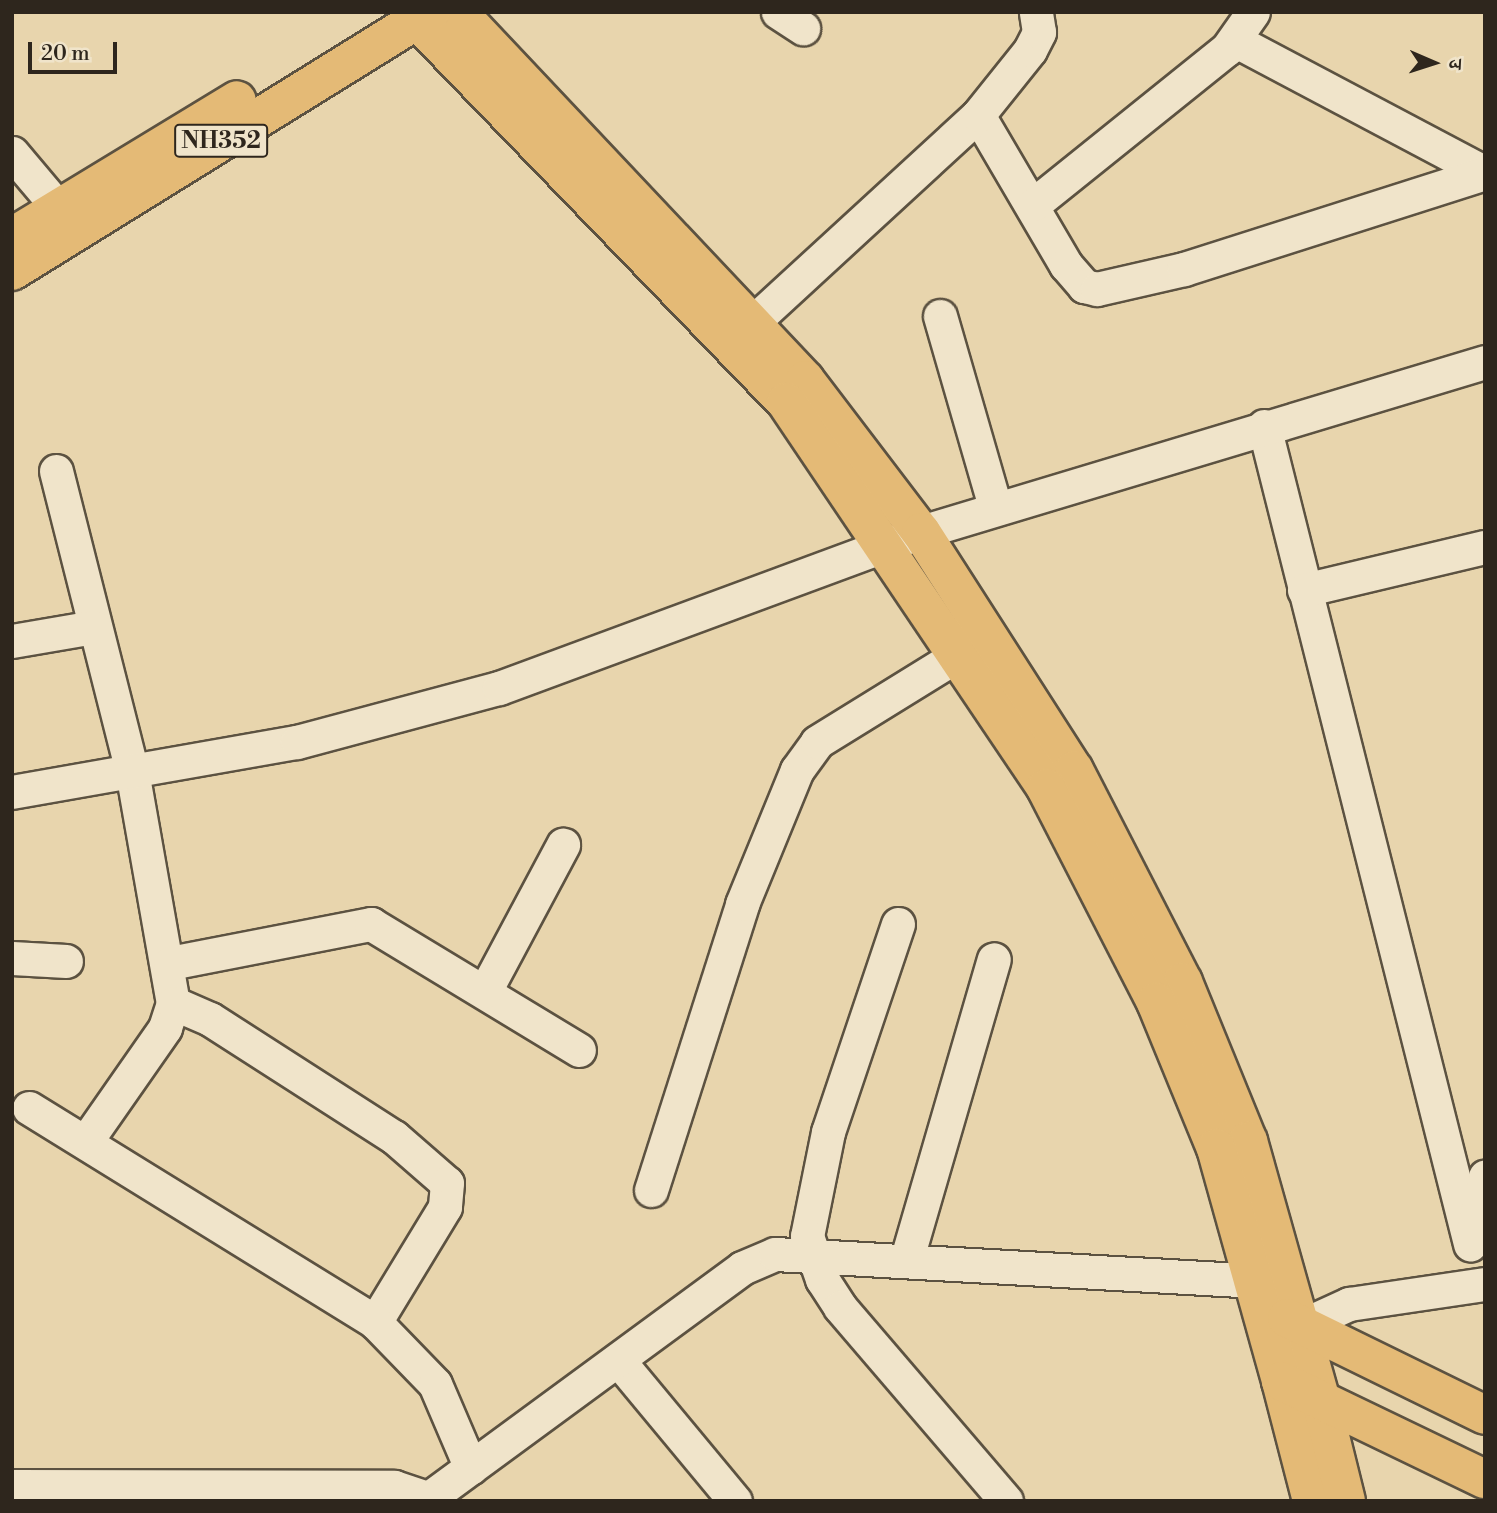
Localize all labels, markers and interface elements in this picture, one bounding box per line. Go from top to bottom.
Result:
scale bar [32,28,121,72]
north arrow [1399,28,1469,98]
text: 20 m [41,41,90,67]
text: उ [1443,59,1467,70]
road number: NH352 [174,122,268,160]

